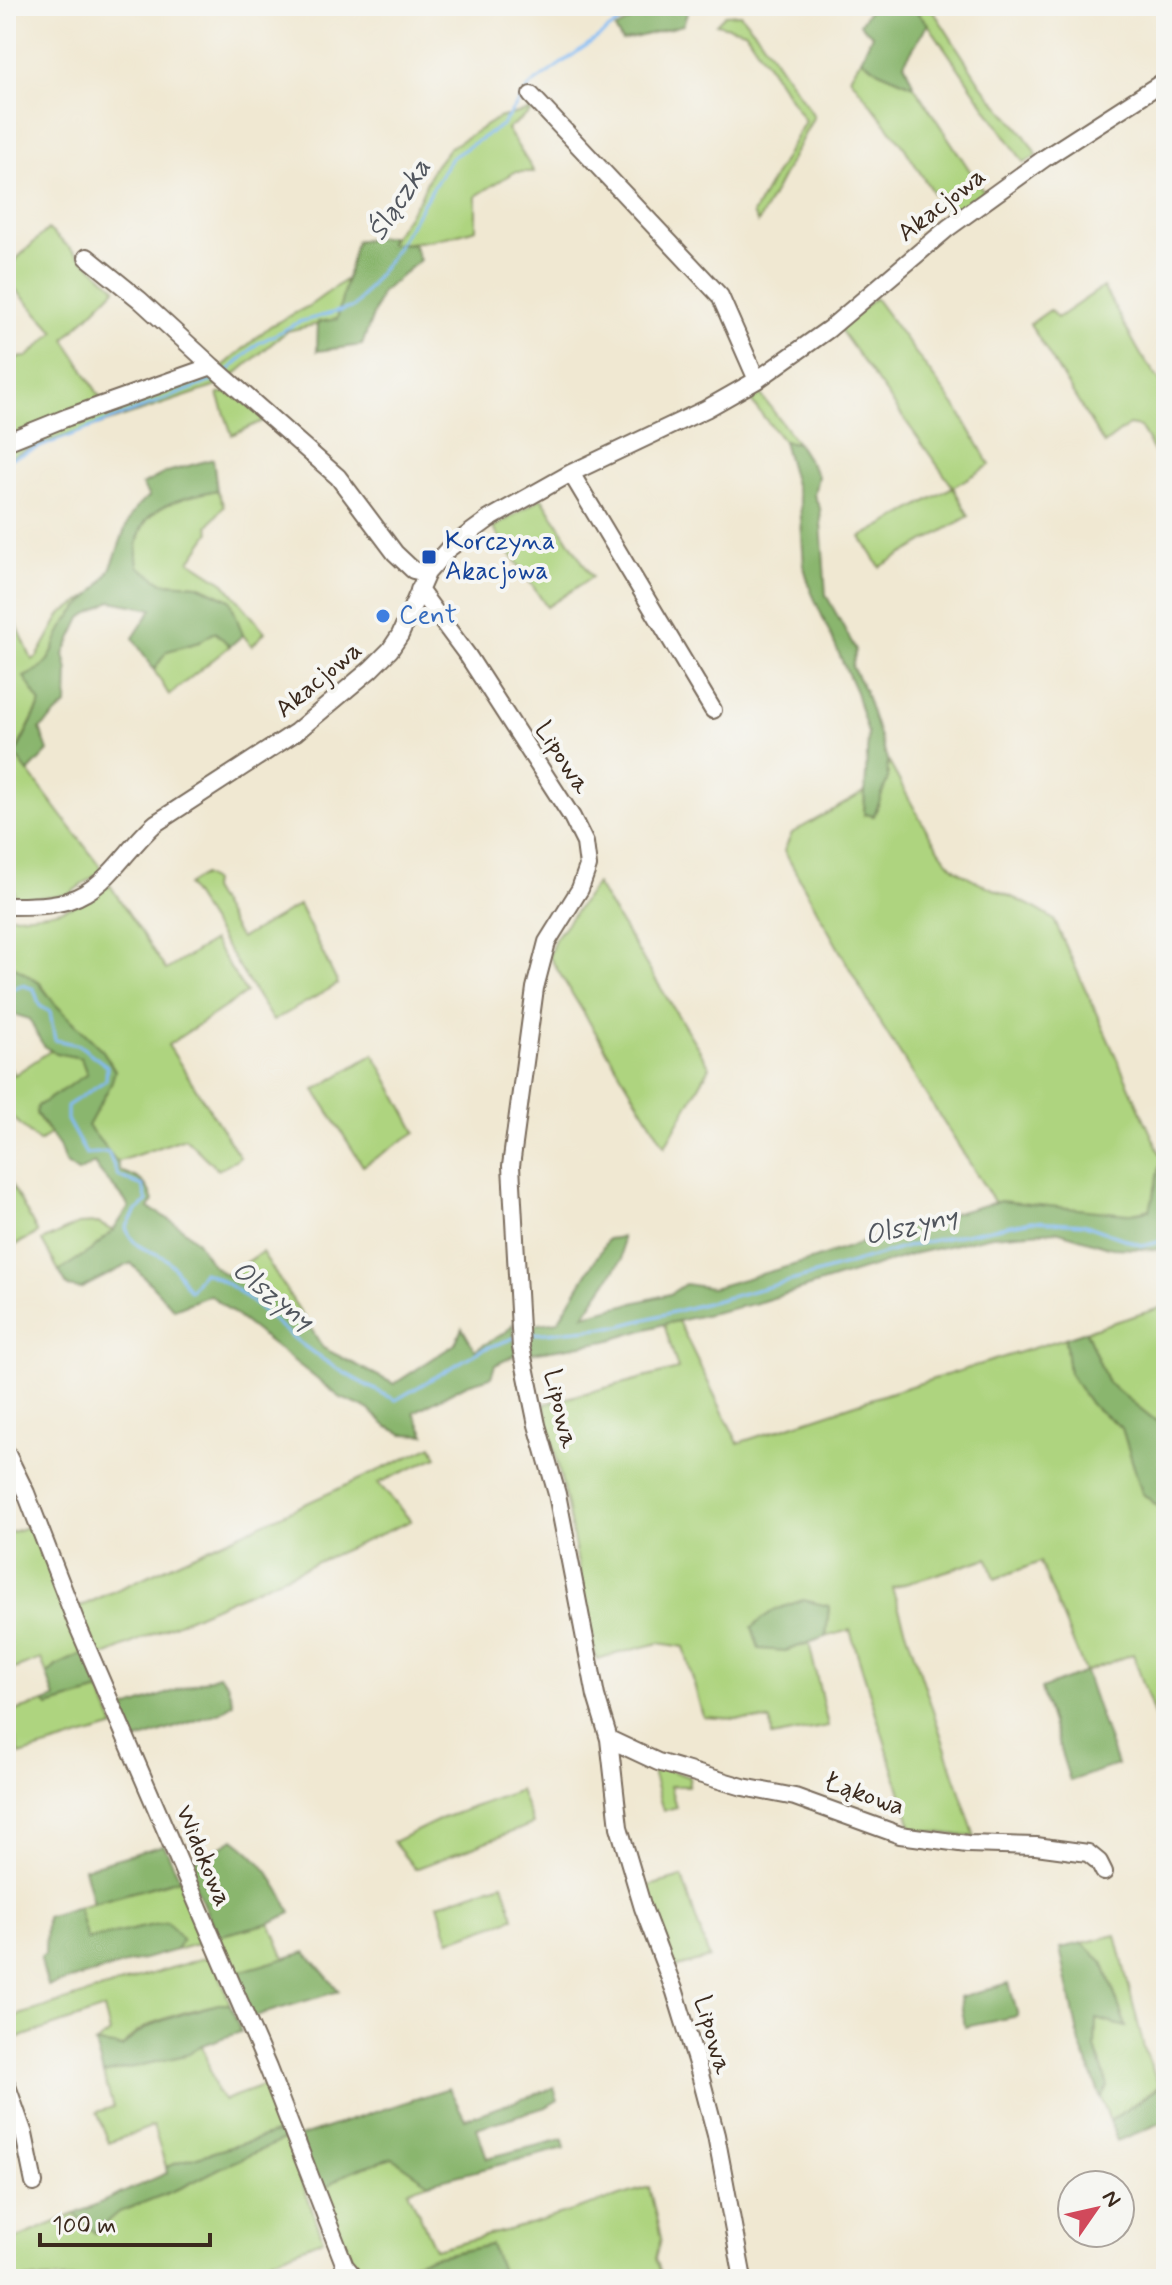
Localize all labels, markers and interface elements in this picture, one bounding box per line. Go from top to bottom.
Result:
water label: Ślączka [360,152,440,248]
street label: Akacjowa [891,160,993,250]
place label: Korczyna Akacjowa [445,525,555,589]
marker: Korczyna Akacjowa [420,548,438,566]
place label: Cent [399,599,457,633]
marker: Cent [374,607,392,625]
street label: Akacjowa [268,634,370,726]
street label: Lipowa [526,715,598,801]
water label: Olszyny [861,1198,963,1256]
water label: Olszyny [224,1253,322,1341]
street label: Lipowa [534,1366,586,1452]
street label: Łąkowa [819,1765,909,1825]
street label: Widokowa [166,1800,240,1912]
street label: Lipowa [685,1992,739,2079]
north arrow [1056,2169,1136,2249]
text: N [1095,2185,1127,2213]
scale bar [40,2197,210,2247]
text: 100 m [52,2211,116,2242]

